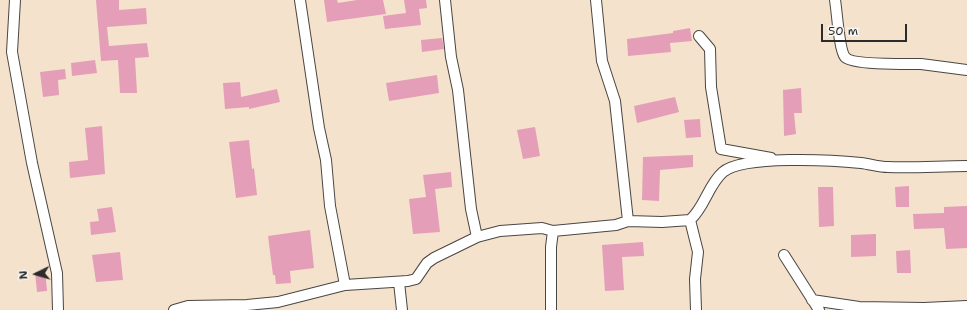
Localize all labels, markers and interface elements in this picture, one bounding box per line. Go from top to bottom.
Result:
scale bar [823,16,909,42]
text: 50 m [828,23,858,39]
north arrow [16,254,56,294]
text: N [16,270,31,280]

